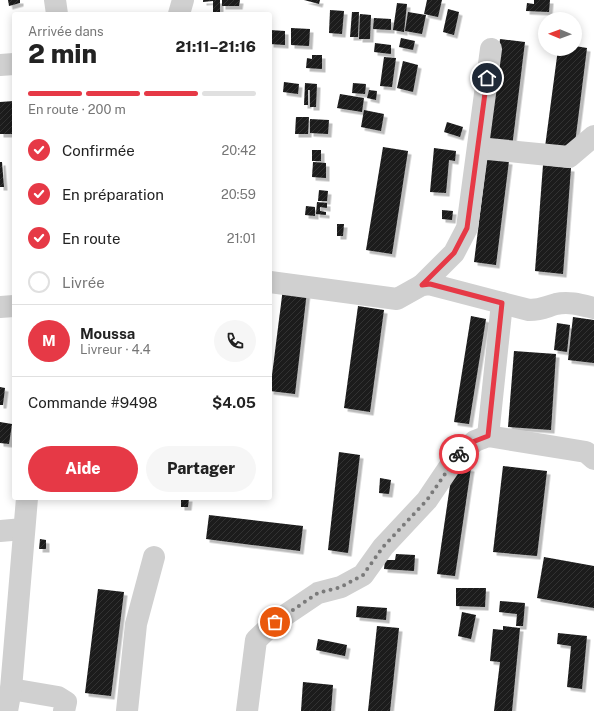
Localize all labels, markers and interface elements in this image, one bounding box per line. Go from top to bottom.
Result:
north arrow [538,12,582,56]
map controls [538,12,582,56]
text: Arrivée dans [28,24,104,39]
text: 2 min [28,38,97,69]
text: 21:11–21:16 [176,38,256,55]
pin [470,61,504,95]
icon: home [476,67,498,89]
text: En route · 200 m [28,102,126,117]
icon: check [28,139,50,161]
text: Confirmée [62,142,135,159]
text: 20:42 [222,143,256,158]
icon: check [28,183,50,205]
text: En préparation [62,186,164,203]
text: 20:59 [221,187,256,202]
icon: check [28,227,50,249]
text: En route [62,230,120,247]
text: 21:01 [227,231,256,246]
text: Livrée [62,274,105,291]
button: phone [214,320,256,362]
text: Moussa [80,325,135,342]
text: M [42,332,56,349]
text: Livreur · 4.4 [80,342,151,357]
text: Commande #9498 [28,394,157,411]
text: $4.05 [212,394,256,411]
courier [439,434,479,474]
icon: bike [448,443,470,465]
button: Aide [28,446,138,492]
button: Partager [146,446,256,492]
pin [258,605,292,639]
icon: bag [264,611,286,633]

